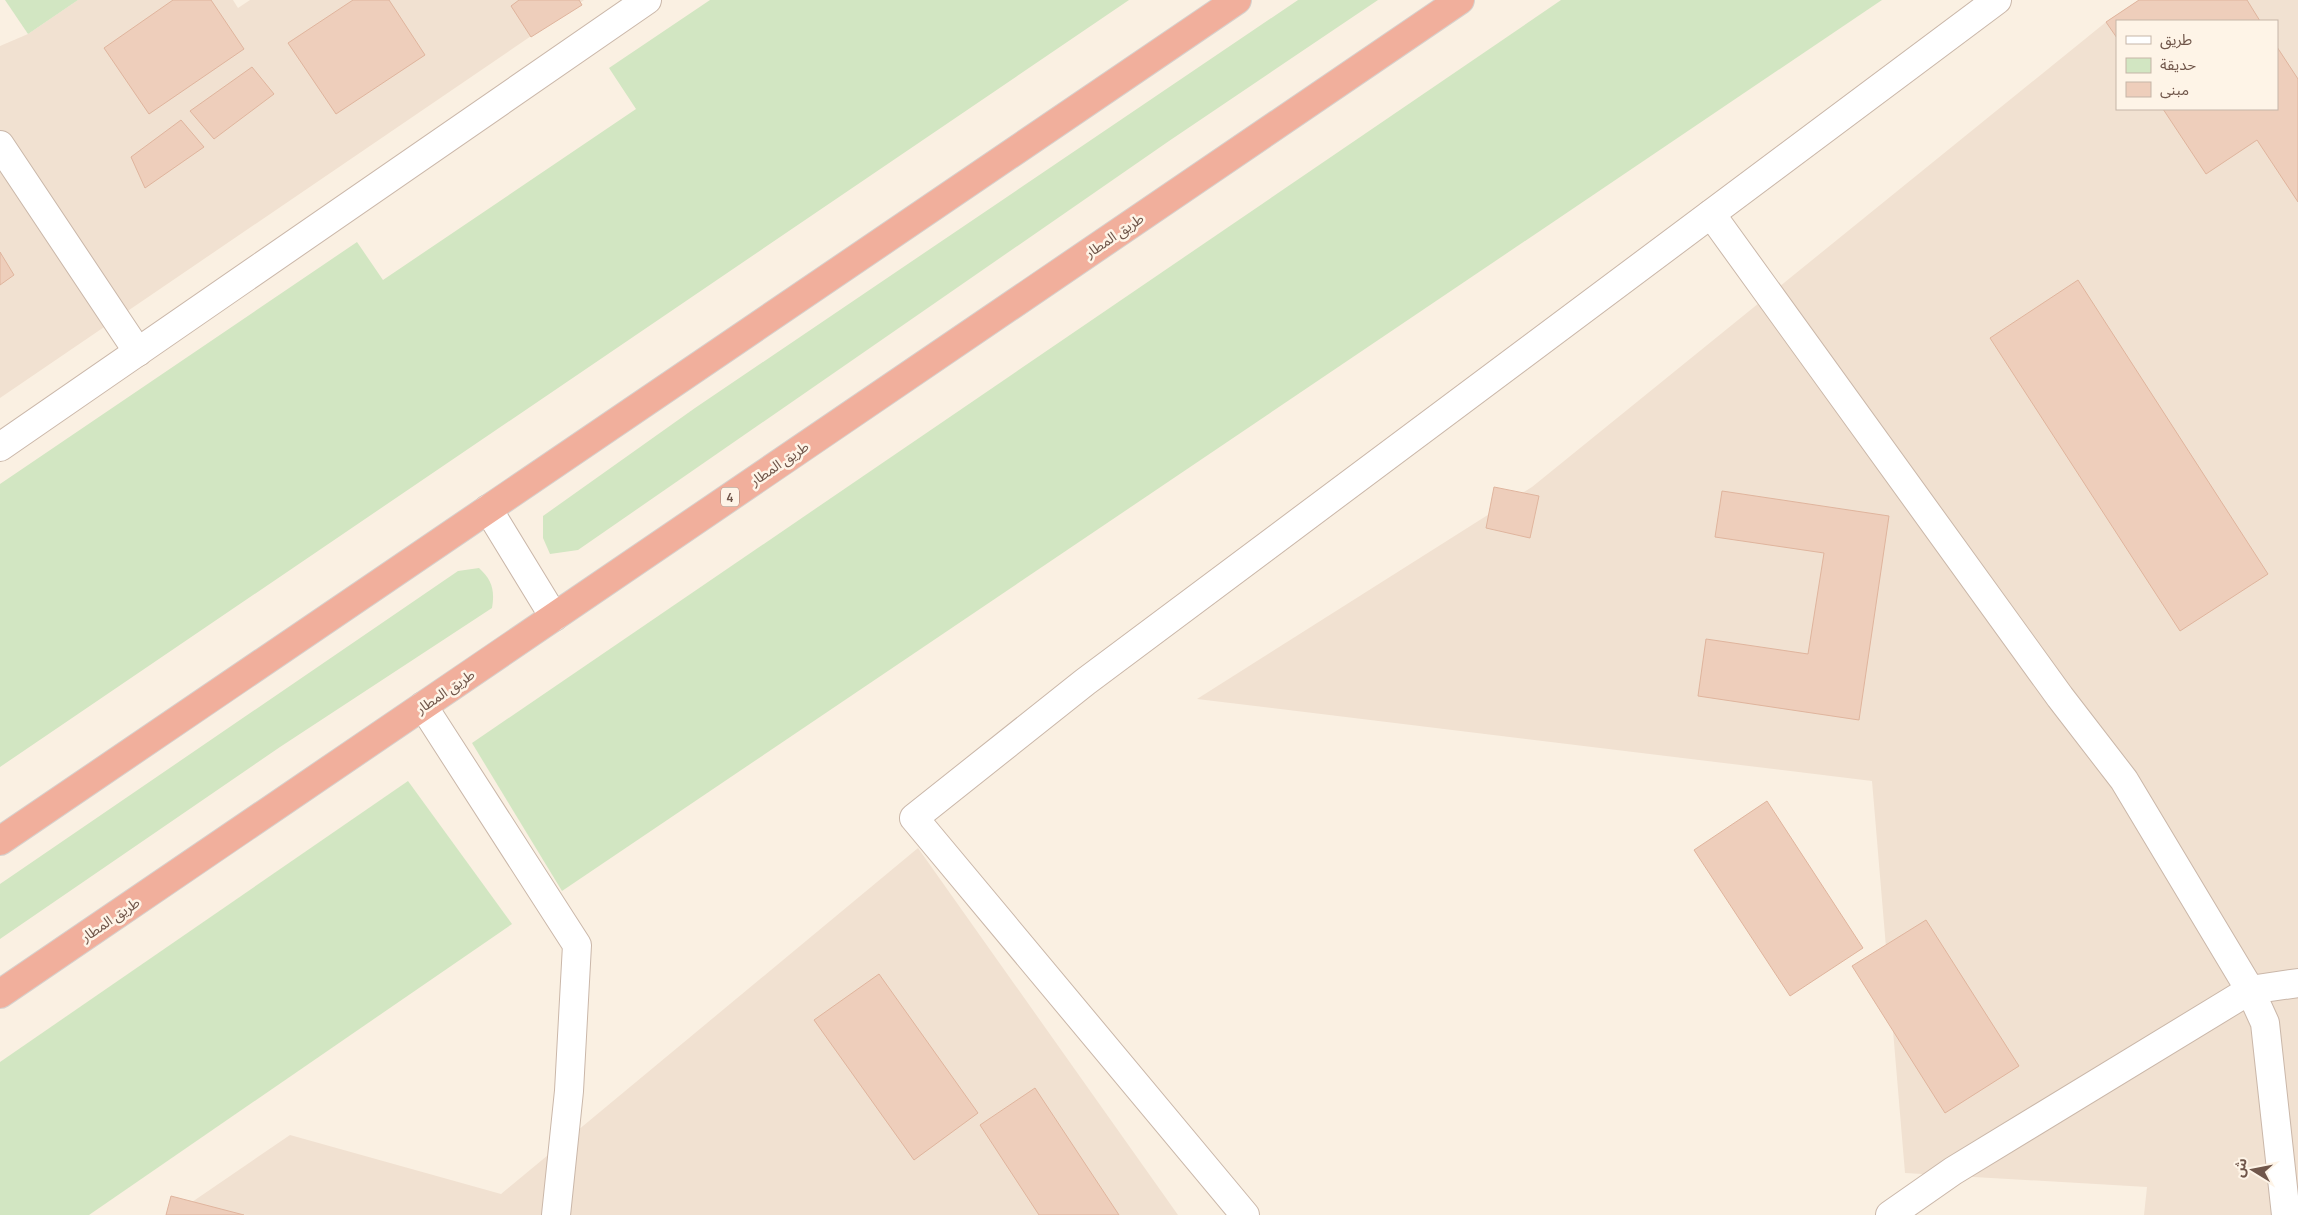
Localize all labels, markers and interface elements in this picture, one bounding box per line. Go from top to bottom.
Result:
legend [2116,20,2278,110]
text: طريق [2160,29,2192,50]
text: حديقة [2160,54,2196,75]
text: مبنى [2160,79,2189,100]
street label: طريق المطار [1080,208,1148,263]
street label: طريق المطار [745,436,813,491]
road number: 4 [721,488,739,507]
street label: طريق المطار [411,664,479,719]
street label: طريق المطار [76,892,144,947]
north arrow [2228,1145,2278,1195]
text: ش [2229,1157,2251,1179]

